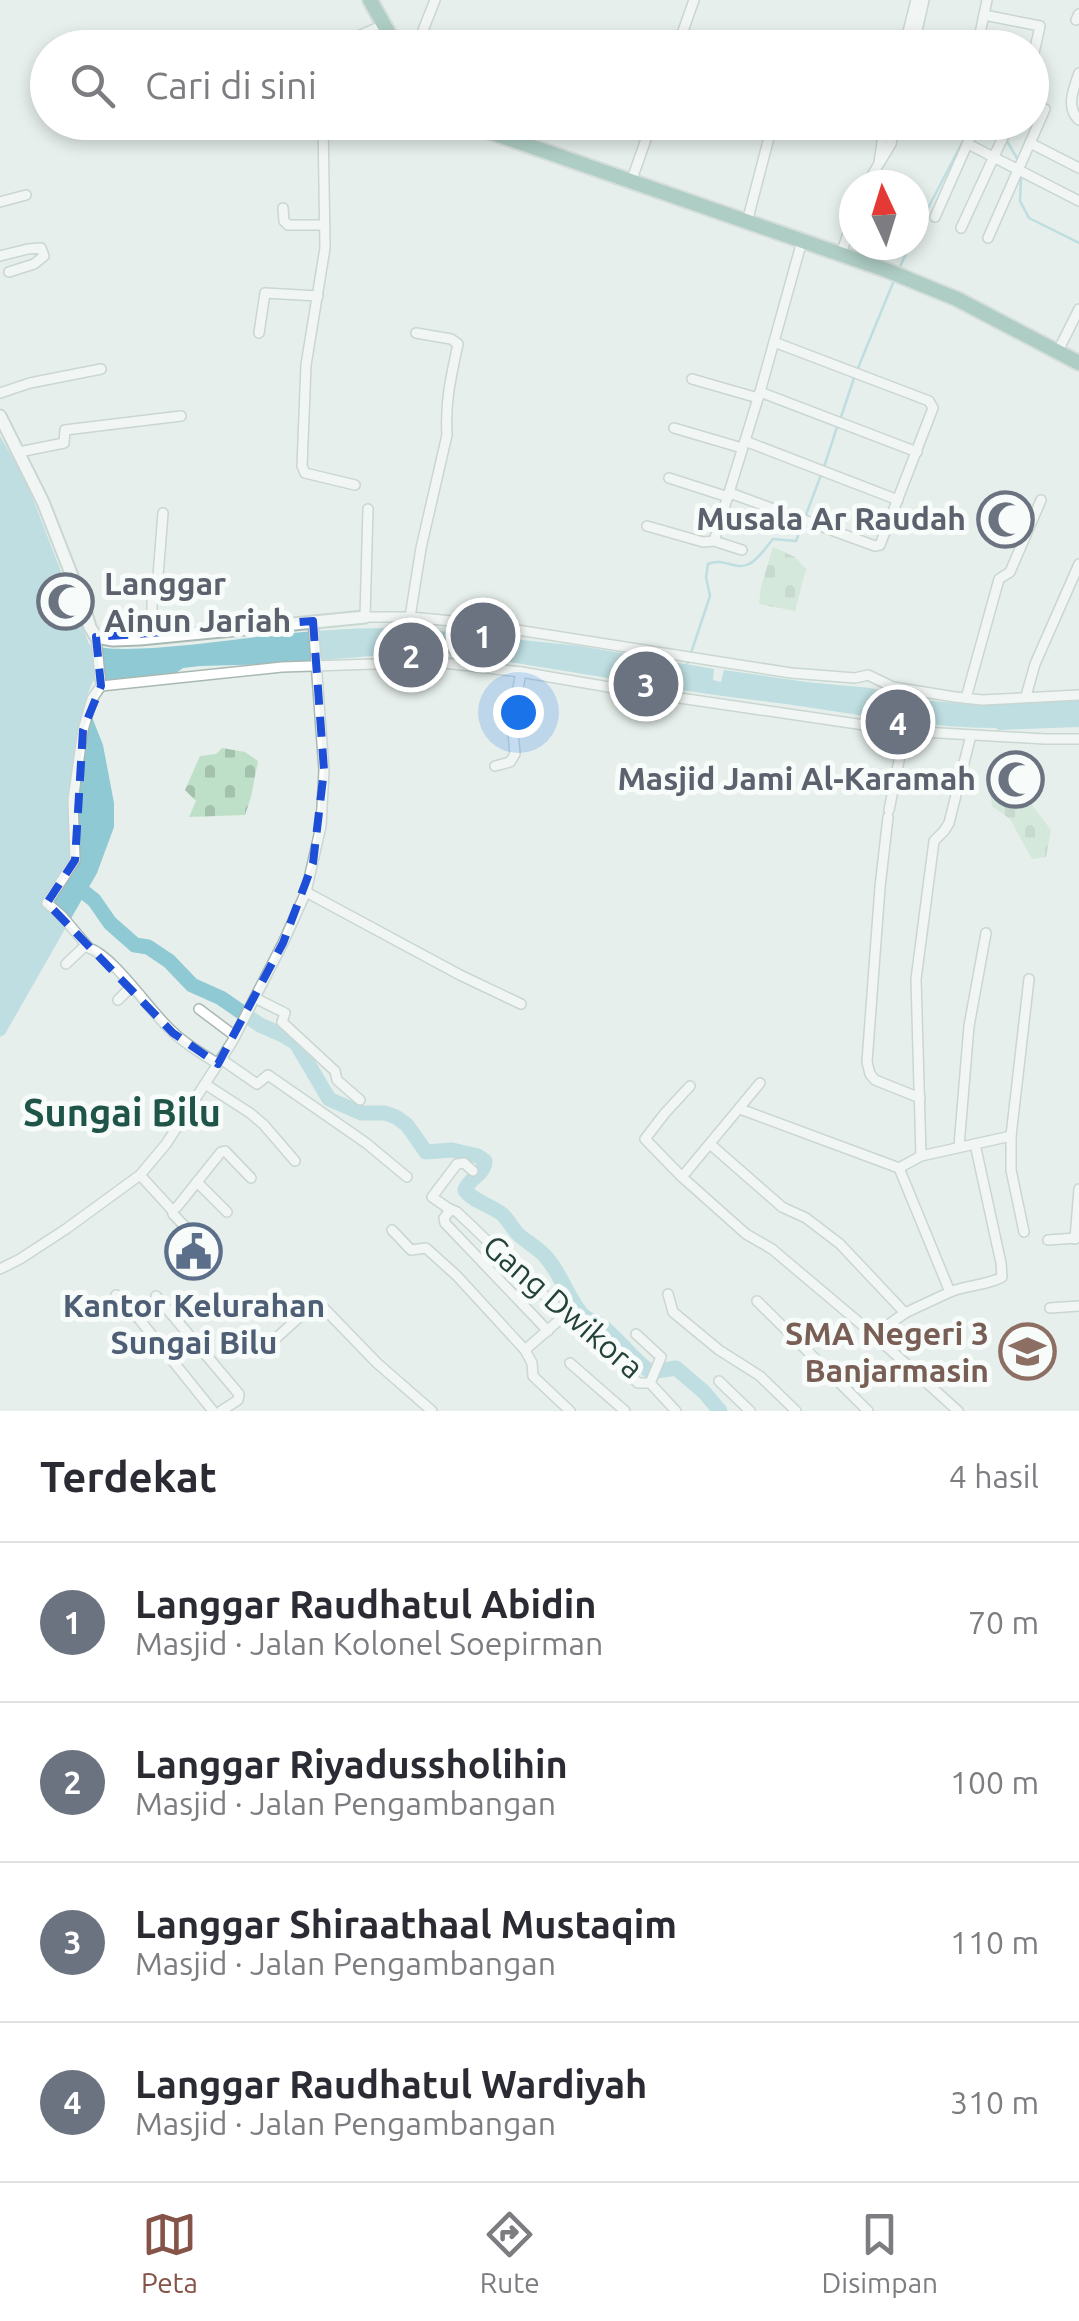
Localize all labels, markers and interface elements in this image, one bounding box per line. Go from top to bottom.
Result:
search box [30,30,1049,140]
icon: search [65,58,120,113]
text: Cari di sini [145,64,317,106]
north arrow [839,170,929,260]
mosque icon: Musala Ar Raudah [975,489,1035,549]
place label: Musala Ar Raudah [696,500,966,536]
place label: Langgar Ainun Jariah [104,565,291,638]
mosque icon: Langgar Ainun Jariah [35,572,95,632]
pin: 1 [450,598,516,672]
pin: 2 [378,618,444,692]
pin: 3 [614,646,678,722]
pin: 4 [866,684,930,760]
your location [493,687,544,738]
mosque icon: Masjid Jami Al-Karamah [985,749,1045,809]
place label: Masjid Jami Al-Karamah [617,760,976,796]
district label: Sungai Bilu [23,1091,221,1133]
public building icon: Kantor Kelurahan Sungai Bilu [164,1222,224,1282]
street label: Gang Dwikora [477,1227,651,1385]
place label: Kantor Kelurahan Sungai Bilu [63,1287,325,1360]
place label: SMA Negeri 3 Banjarmasin [785,1315,989,1388]
school or university icon: SMA Negeri 3 Banjarmasin [998,1322,1058,1382]
text: Terdekat [40,1453,217,1500]
text: 4 hasil [949,1458,1039,1494]
text: Langgar Raudhatul Abidin [135,1583,597,1625]
text: 1 [63,1604,82,1640]
text: 70 m [968,1604,1039,1640]
text: Masjid · Jalan Kolonel Soepirman [135,1625,603,1661]
text: Langgar Riyadussholihin [135,1743,568,1785]
text: 2 [63,1764,82,1800]
text: 100 m [950,1764,1039,1800]
text: Masjid · Jalan Pengambangan [135,1785,556,1821]
text: Langgar Shiraathaal Mustaqim [135,1903,677,1945]
text: 3 [63,1924,82,1960]
text: 110 m [950,1924,1039,1960]
text: Masjid · Jalan Pengambangan [135,1945,556,1981]
text: Langgar Raudhatul Wardiyah [135,2063,647,2105]
text: 4 [63,2084,82,2120]
text: 310 m [950,2084,1039,2120]
text: Masjid · Jalan Pengambangan [135,2105,556,2141]
tab: Peta [141,2207,198,2298]
tab: Rute [480,2207,540,2298]
tab: Disimpan [822,2207,938,2298]

